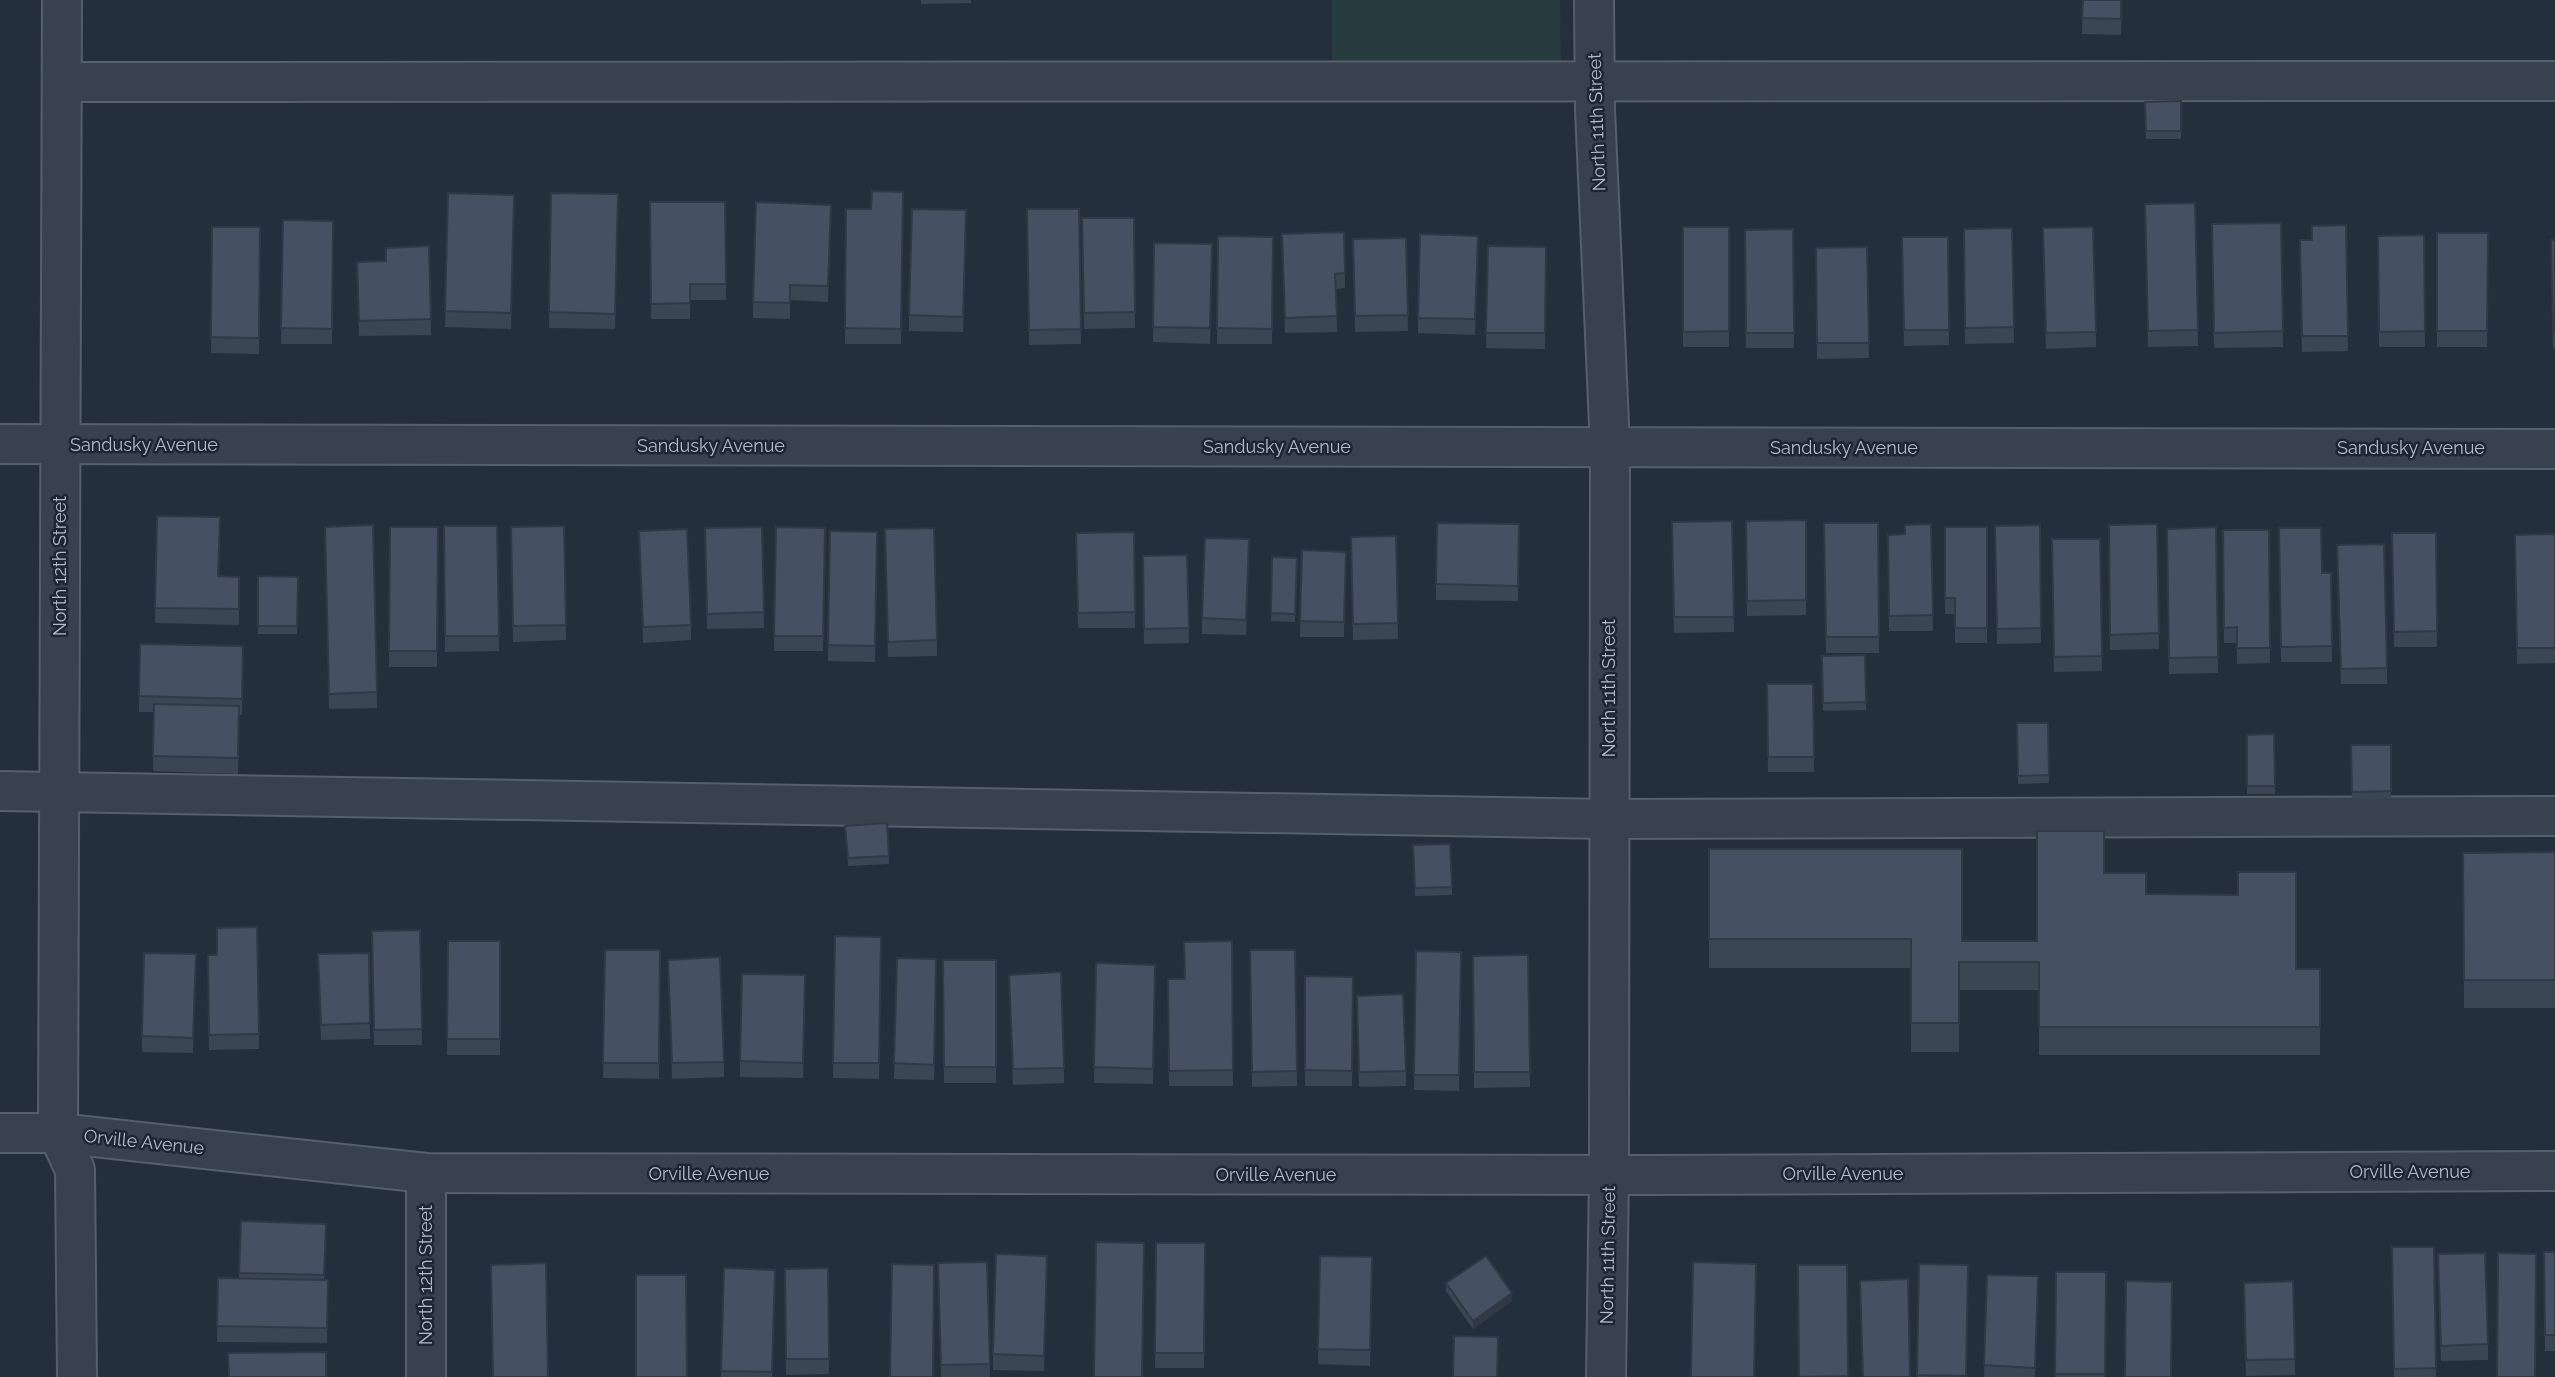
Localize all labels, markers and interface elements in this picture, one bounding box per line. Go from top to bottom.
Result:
street label: North 11th Street [1584,53,1609,191]
street label: Sandusky Avenue [70,434,218,455]
street label: Sandusky Avenue [637,435,785,456]
street label: Sandusky Avenue [1203,436,1351,457]
street label: Sandusky Avenue [1770,437,1918,458]
street label: Sandusky Avenue [2337,437,2485,458]
street label: North 12th Street [49,496,70,636]
street label: North 11th Street [1598,619,1619,757]
street label: Orville Avenue [83,1125,206,1158]
street label: Orville Avenue [2350,1161,2471,1182]
street label: Orville Avenue [649,1163,770,1184]
street label: Orville Avenue [1783,1163,1904,1184]
street label: Orville Avenue [1216,1164,1337,1185]
street label: North 11th Street [1596,1186,1619,1324]
street label: North 12th Street [415,1205,436,1345]

